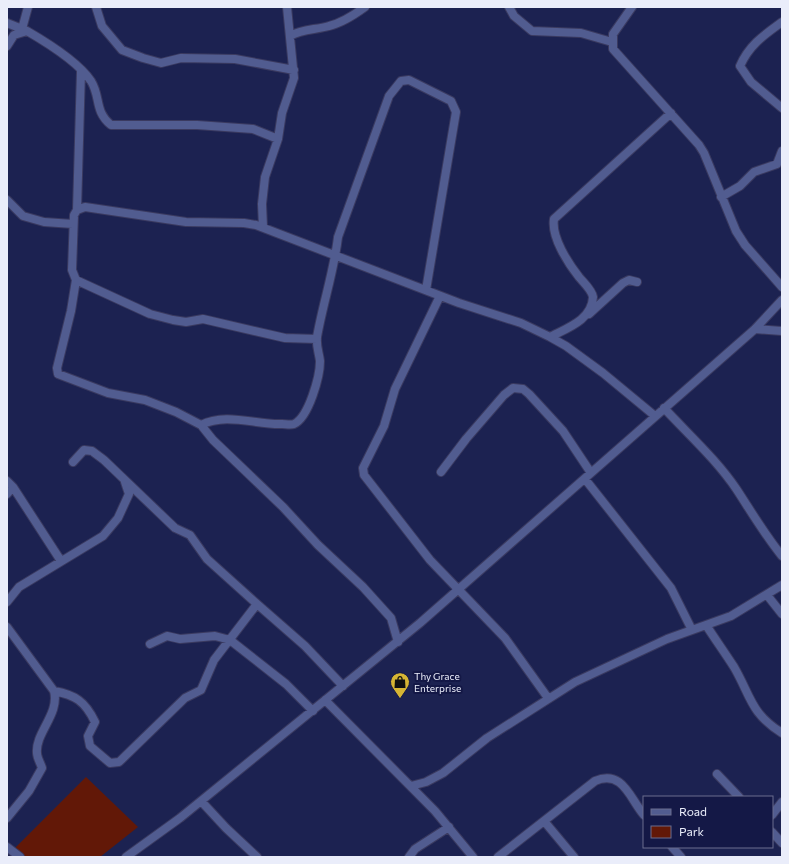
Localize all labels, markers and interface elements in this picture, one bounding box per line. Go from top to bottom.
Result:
place label: Thy Grace Enterprise [414,670,461,694]
shop icon: Thy Grace Enterprise [389,671,411,699]
legend [643,796,773,848]
text: Road [679,804,707,818]
text: Park [679,824,705,838]

